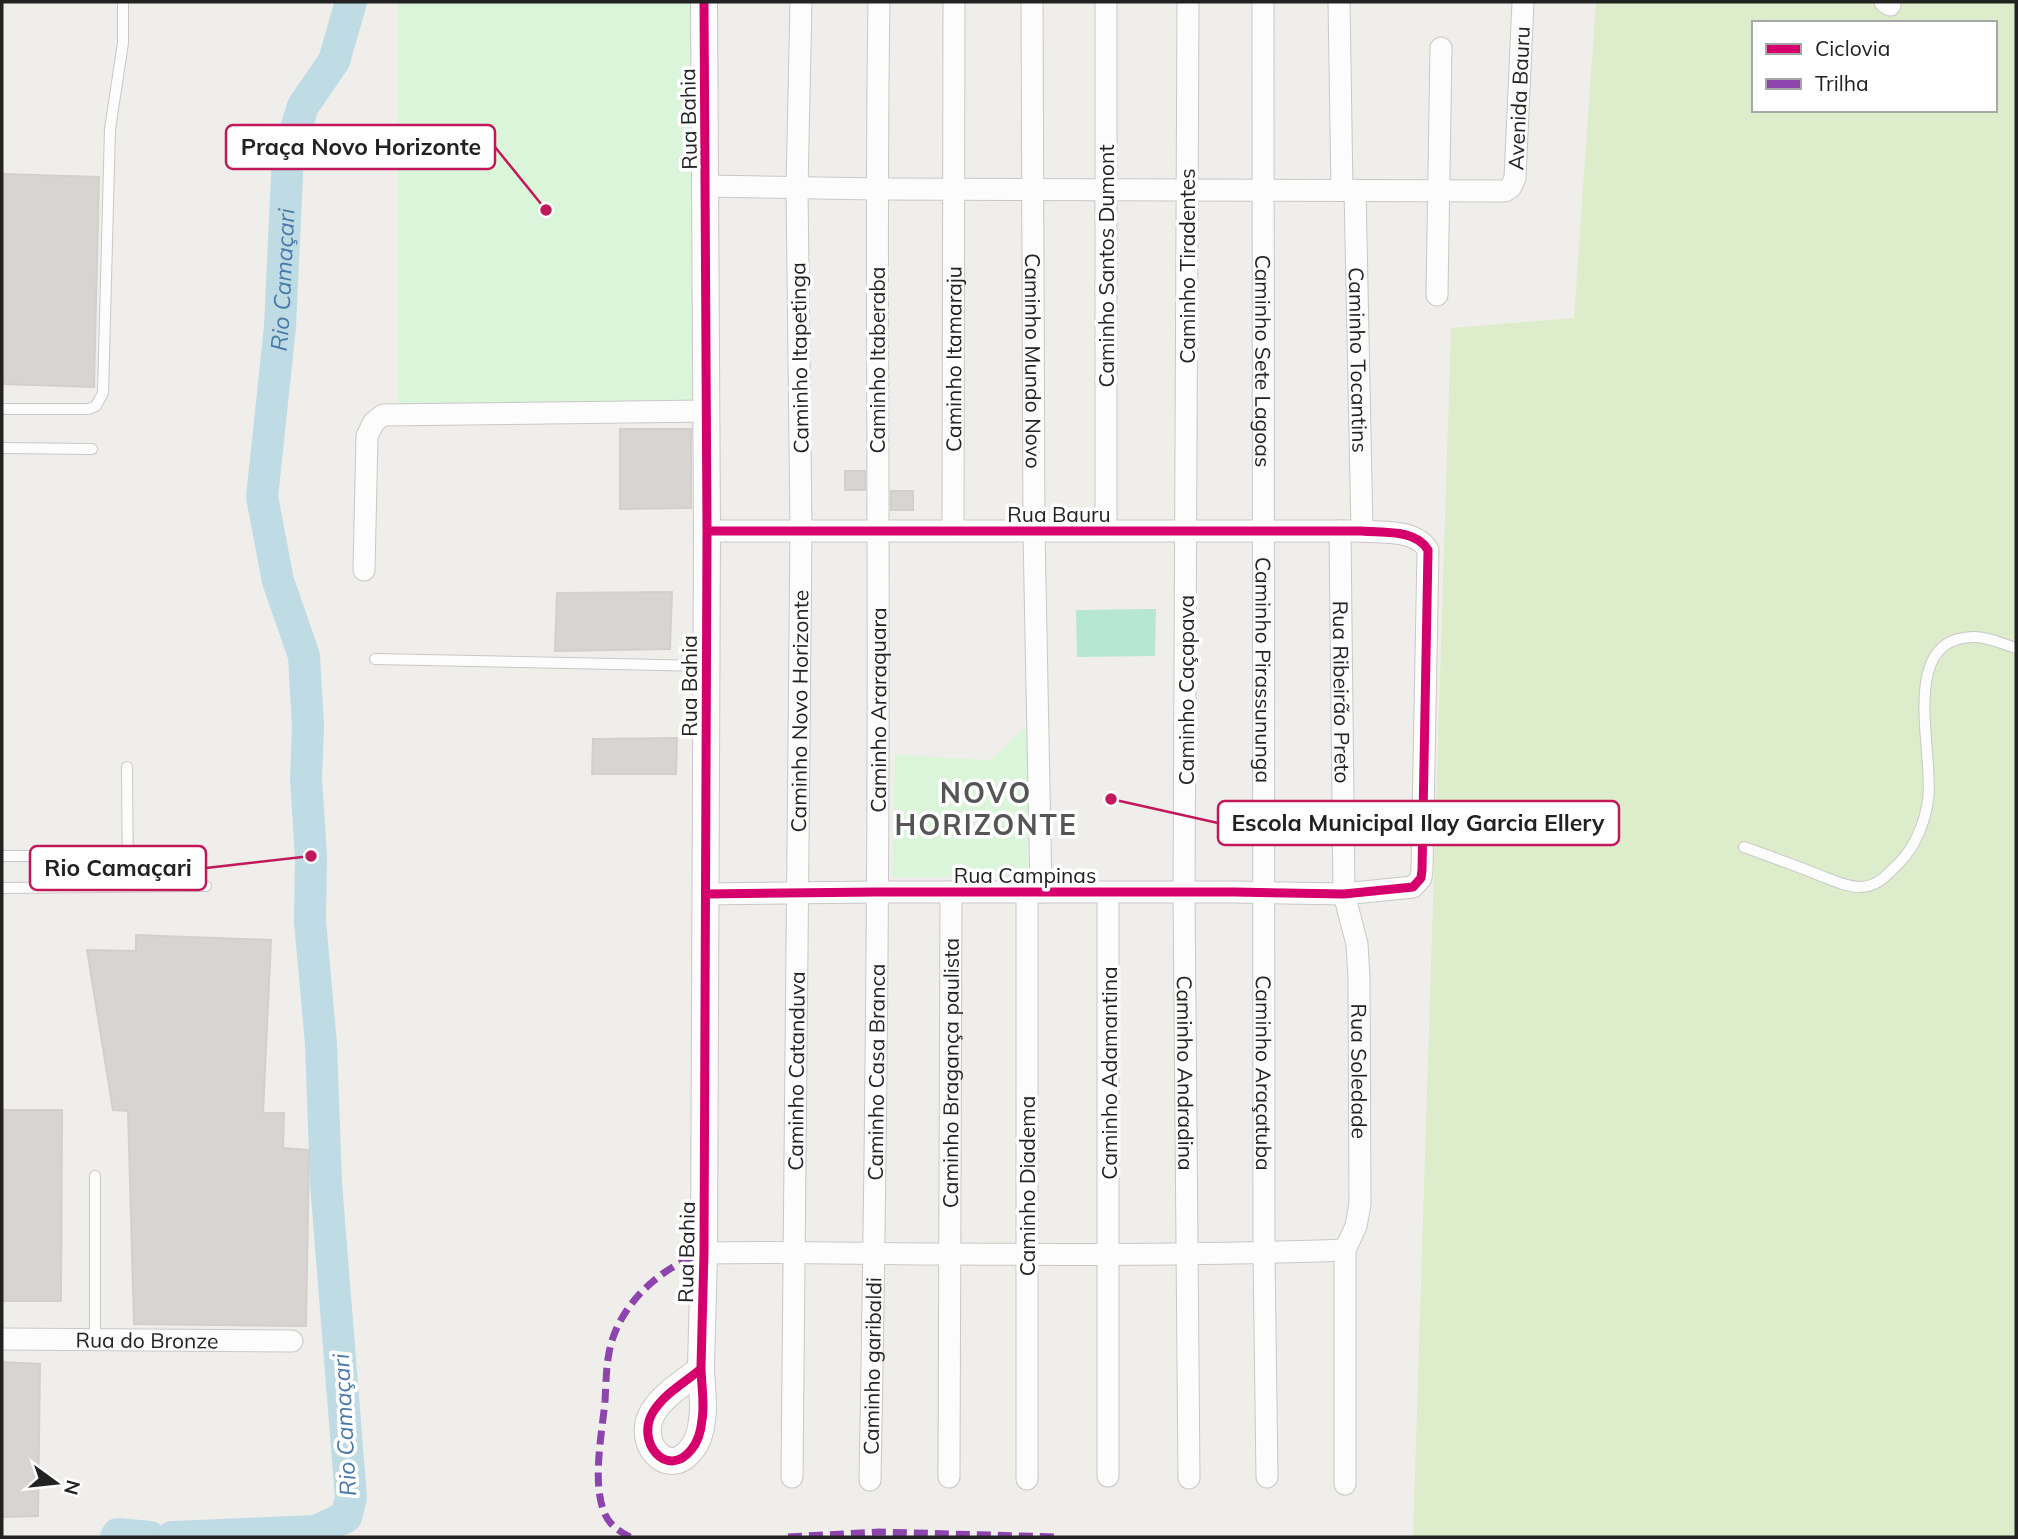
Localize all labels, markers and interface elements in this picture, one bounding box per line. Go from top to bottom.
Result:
legend [1752,21,1997,112]
street label: Avenida Bauru [1502,26,1535,171]
text: Ciclovia [1815,35,1890,61]
street label: Rua Bahia [674,68,702,170]
text: Trilha [1815,70,1869,96]
callout: Praça Novo Horizonte [226,125,495,169]
text: Praça Novo Horizonte [241,132,481,161]
street label: Caminho Santos Dumont [1093,144,1119,388]
street label: Caminho Tiradentes [1174,168,1200,364]
water label: Rio Camaçari [263,207,300,352]
street label: Caminho Mundo Novo [1020,253,1047,469]
street label: Caminho Sete Lagoas [1250,255,1276,467]
street label: Caminho Itapetinga [784,262,814,454]
street label: Caminho Itamaraju [940,266,967,452]
street label: Caminho Itaberaba [864,267,890,453]
street label: Caminho Tocantins [1344,267,1373,453]
street label: Rua Bauru [1007,501,1111,527]
street label: Caminho Pirassununga [1250,557,1277,783]
street label: Caminho Novo Horizonte [785,590,813,832]
street label: Caminho Caçapava [1173,595,1199,785]
street label: Rua Ribeirão Preto [1328,600,1356,783]
street label: Caminho Araraquara [865,607,891,813]
street label: Rua Bahia [676,635,702,737]
district label: NOVO HORIZONTE [894,775,1078,842]
callout: Escola Municipal Ilay Garcia Ellery [1218,801,1619,845]
text: Escola Municipal Ilay Garcia Ellery [1232,808,1605,837]
callout: Rio Camaçari [30,846,206,890]
text: Rio Camaçari [44,853,192,882]
street label: Rua Campinas [954,862,1096,888]
street label: Caminho Bragança paulista [937,938,964,1208]
street label: Caminho Casa Branca [862,963,890,1181]
street label: Caminho Adamantina [1096,966,1122,1180]
street label: Caminho Catanduva [782,971,810,1171]
street label: Caminho Andradina [1172,975,1199,1171]
street label: Caminho Araçatuba [1251,975,1277,1171]
street label: Rua Soledade [1346,1003,1373,1139]
street label: Caminho Diadema [1014,1096,1040,1276]
street label: Rua Bahia [672,1201,700,1303]
street label: Caminho garibaldi [857,1277,886,1455]
street label: Rua do Bronze [75,1327,219,1353]
water label: Rio Camaçari [326,1353,362,1497]
north arrow [21,1448,91,1518]
text: N [59,1477,86,1497]

